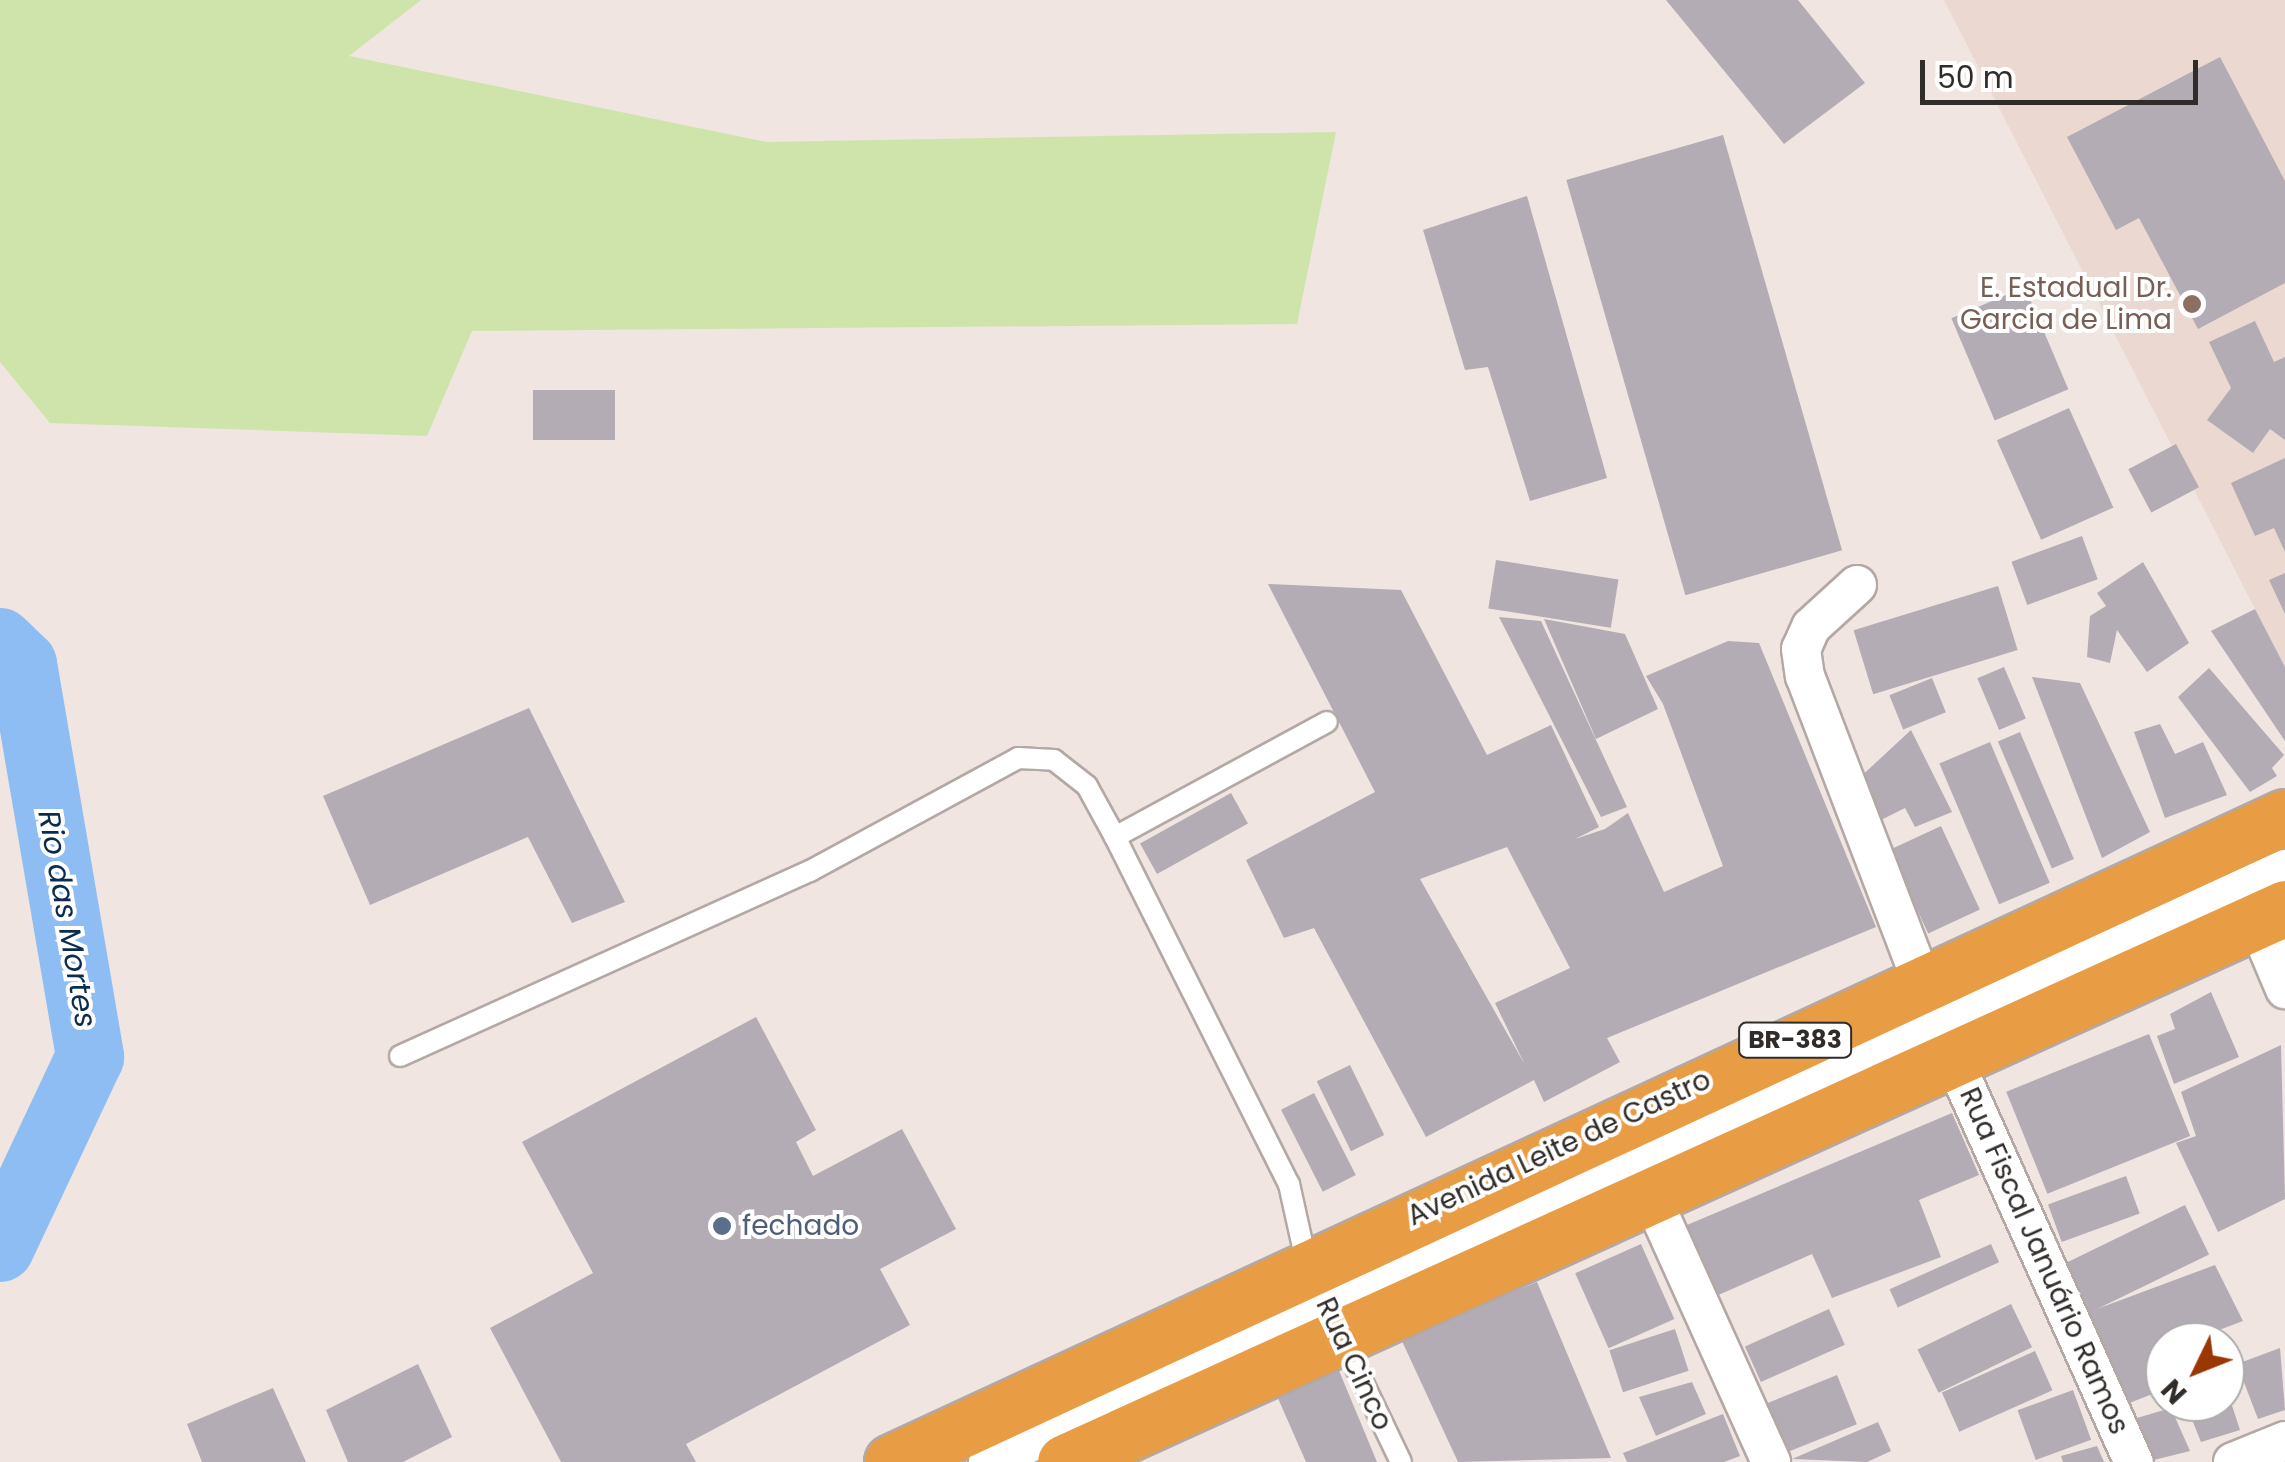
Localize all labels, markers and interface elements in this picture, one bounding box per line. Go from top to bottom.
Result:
scale bar [1925,40,2202,102]
text: 50 m [1937,56,2014,99]
place label: E. Estadual Dr. Garcia de Lima [1960,271,2172,337]
marker: E. Estadual Dr. Garcia de Lima [2181,293,2203,315]
water label: Rio das Mortes [30,807,104,1031]
road number: BR-383 [1738,1020,1852,1060]
street label: Avenida Leite de Castro [1402,1063,1716,1233]
street label: Rua Fiscal Januário Ramos [1952,1082,2136,1440]
place label: fechado [742,1209,859,1243]
marker: fechado [711,1215,733,1237]
street label: Rua Cinco [1309,1292,1399,1436]
north arrow [2145,1322,2245,1422]
text: N [2153,1370,2196,1412]

